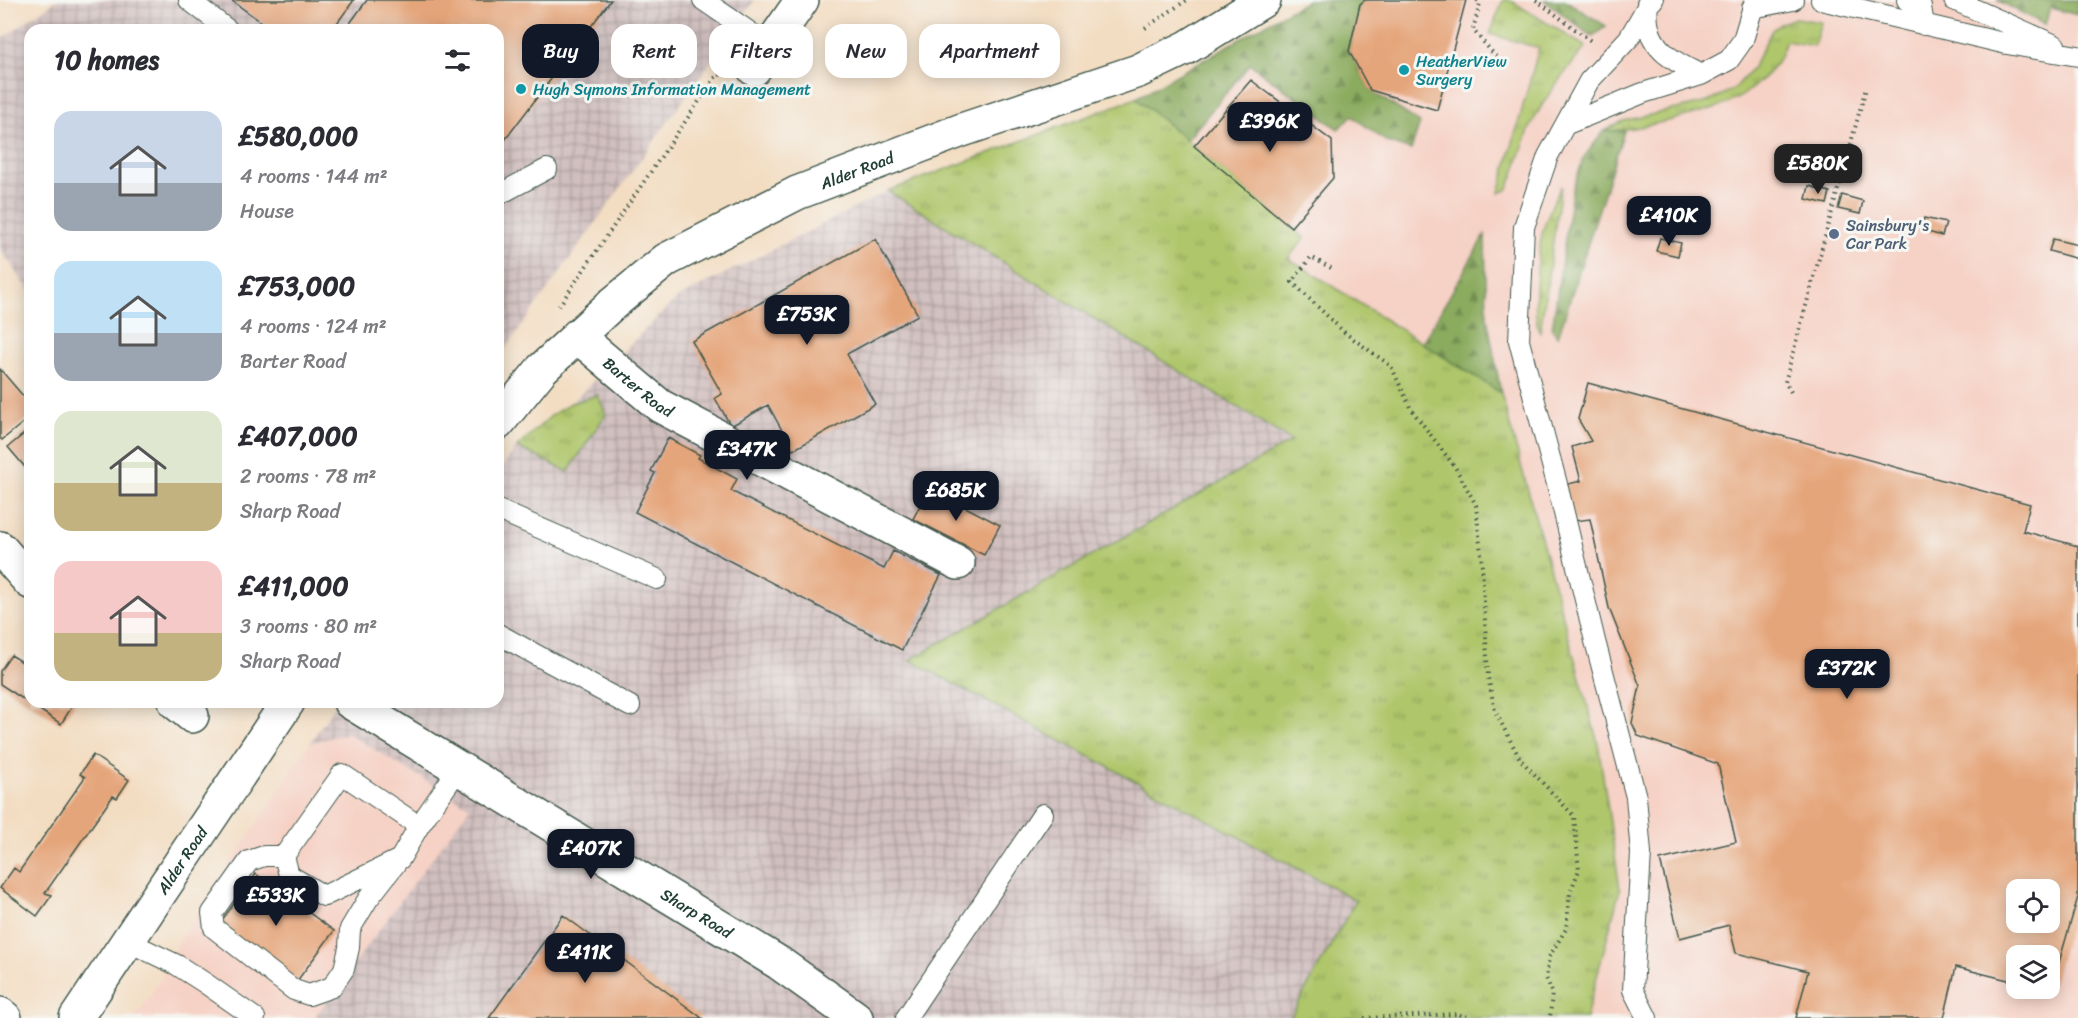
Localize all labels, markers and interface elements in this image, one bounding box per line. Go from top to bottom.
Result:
chip: Buy [522,24,599,78]
chip: Rent [611,24,697,78]
chip: Filters [709,24,813,78]
chip: New [825,24,907,78]
chip: Apartment [919,24,1060,78]
text: 10 homes [54,37,159,83]
icon: filters [441,44,474,77]
place label: HeatherView Surgery [1416,47,1507,94]
marker: HeatherView Surgery [1397,63,1411,77]
place label: Hugh Symons Information Management [533,75,811,104]
marker: Hugh Symons Information Management [514,82,528,96]
pin: £396K [1228,102,1312,153]
text: £396K [1241,104,1299,139]
text: £580,000 [240,113,358,159]
icon: home [102,135,174,207]
street label: Alder Road [815,143,900,198]
pin: £580K [1776,144,1860,195]
text: £580K [1788,146,1848,181]
text: 4 rooms · 144 m² [240,159,388,194]
text: House [240,194,294,229]
pin: £410K [1627,196,1711,247]
text: £410K [1641,198,1697,233]
place label: Sainsbury's Car Park [1846,211,1929,258]
marker: Sainsbury's Car Park [1827,227,1841,241]
text: £753,000 [240,263,355,309]
icon: home [102,285,174,357]
pin: £753K [765,295,849,346]
text: £753K [778,297,836,332]
text: 4 rooms · 124 m² [240,309,387,344]
text: Barter Road [240,344,346,379]
street label: Barter Road [596,350,680,426]
text: £407,000 [240,413,358,459]
pin: £347K [705,430,789,481]
text: £347K [718,432,776,467]
icon: home [102,435,174,507]
text: 2 rooms · 78 m² [240,459,376,494]
pin: £685K [914,471,998,522]
text: £685K [927,473,985,508]
text: Sharp Road [240,494,340,529]
text: £411,000 [240,563,349,609]
icon: home [102,585,174,657]
text: 3 rooms · 80 m² [240,609,377,644]
text: Sharp Road [240,644,340,679]
pin: £372K [1805,649,1889,700]
text: £372K [1819,651,1875,686]
street label: Alder Road [148,819,217,901]
pin: £407K [549,829,633,880]
text: £407K [561,831,621,866]
pin: £533K [234,876,318,927]
text: £533K [248,878,304,913]
map controls [2006,879,2060,999]
button: locate [2006,879,2060,933]
street label: Sharp Road [655,880,740,947]
pin: £411K [543,933,627,984]
text: £411K [559,935,611,970]
button: layers [2006,945,2060,999]

